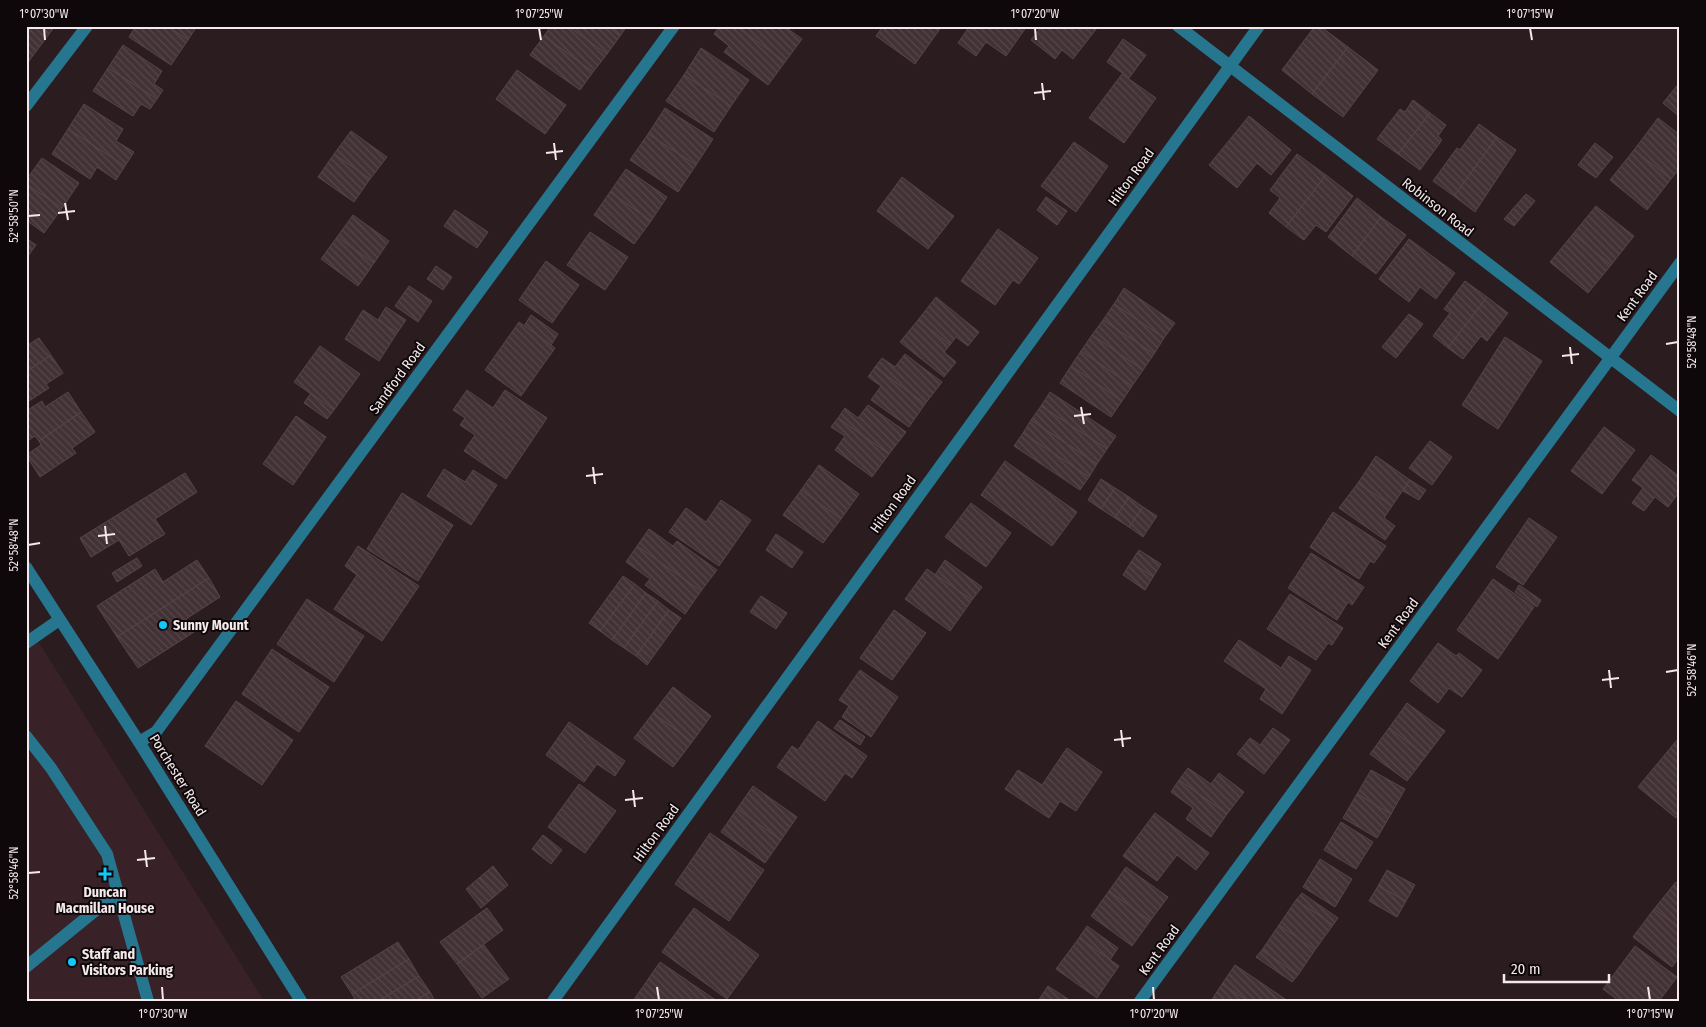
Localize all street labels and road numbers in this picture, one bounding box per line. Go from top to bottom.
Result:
street label: Hilton Road [1105,145,1158,209]
street label: Robinson Road [1399,174,1477,241]
street label: Kent Road [1613,268,1661,325]
street label: Sandford Road [366,339,429,417]
street label: Hilton Road [867,472,920,536]
street label: Kent Road [1374,595,1422,652]
street label: Porchester Road [146,731,210,819]
street label: Hilton Road [630,801,683,865]
street label: Kent Road [1135,922,1183,979]

